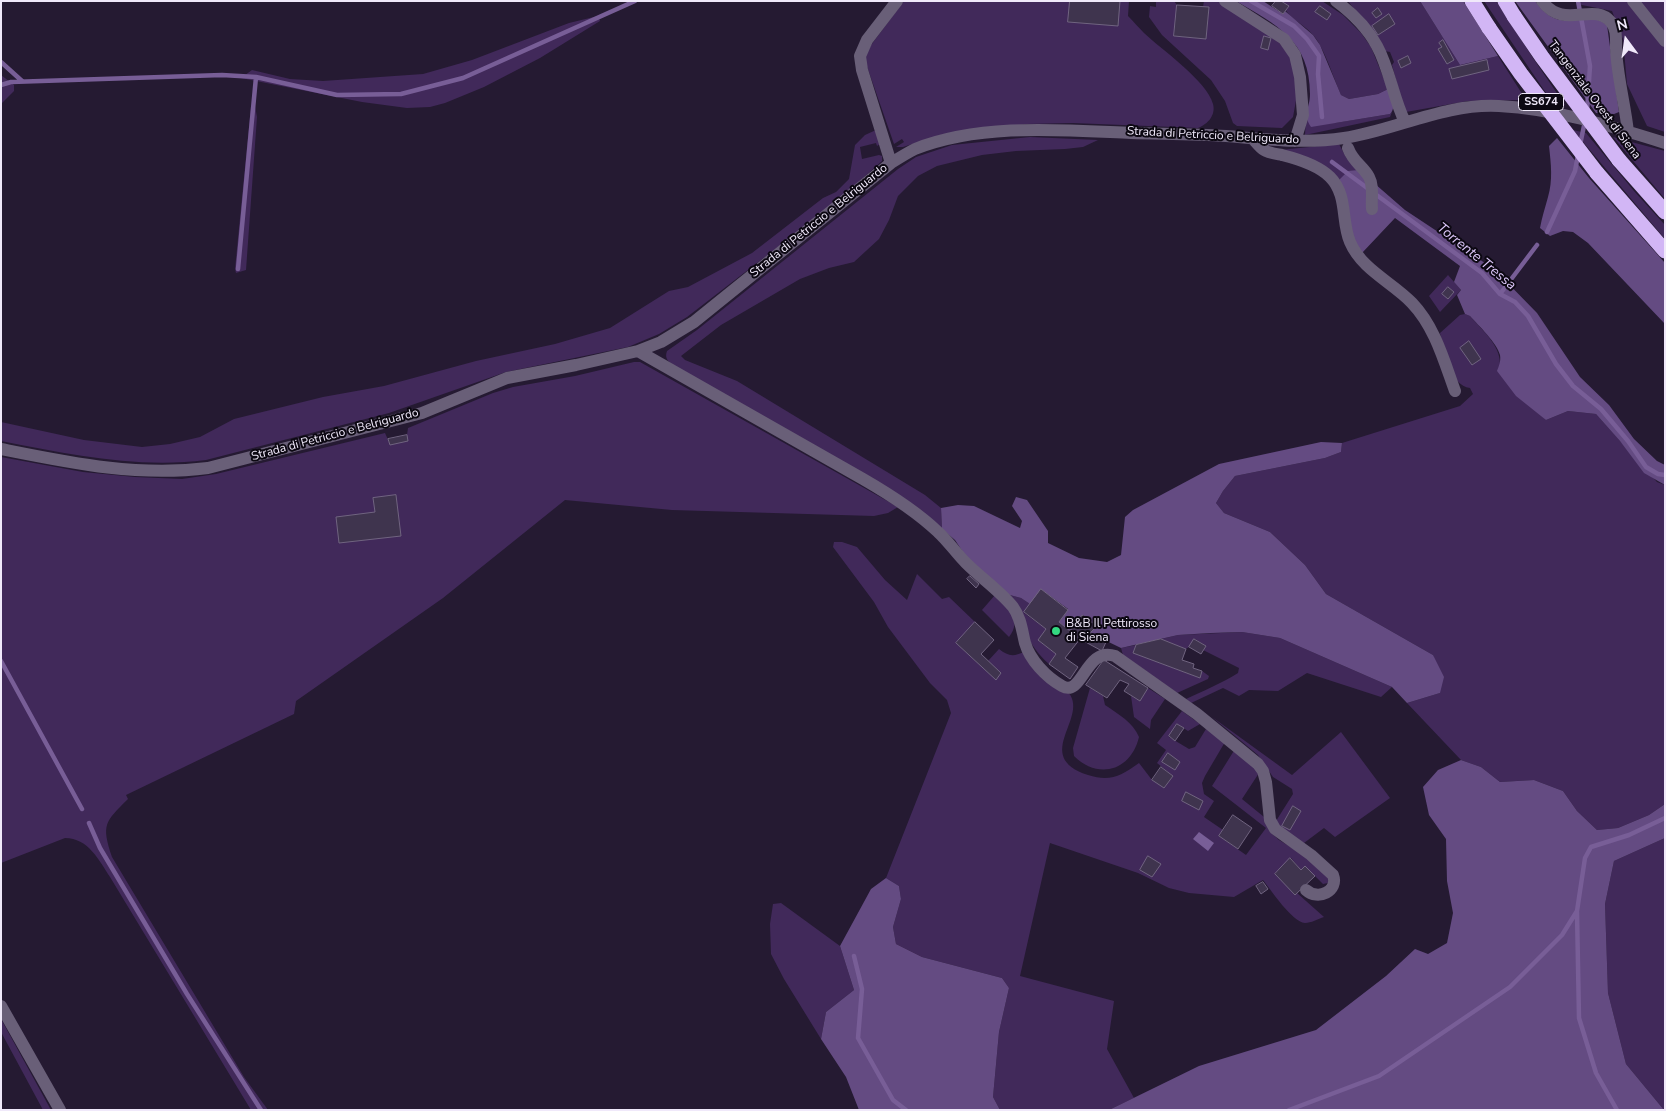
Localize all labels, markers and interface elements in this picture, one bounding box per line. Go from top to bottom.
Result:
text: N [1615,14,1630,35]
north arrow [1601,15,1651,65]
street label: Tangenziale Ovest di Siena [1545,38,1643,162]
road number: SS674 [1518,94,1564,110]
street label: Strada di Petriccio e Belriguardo [1126,124,1300,148]
street label: Strada di Petriccio e Belriguardo [747,161,891,281]
water label: Torrente Tressa [1433,220,1519,294]
street label: Strada di Petriccio e Belriguardo [250,406,420,464]
place label: B&B Il Pettirosso di Siena [1066,617,1157,645]
marker: B&B Il Pettirosso di Siena [1050,625,1062,637]

